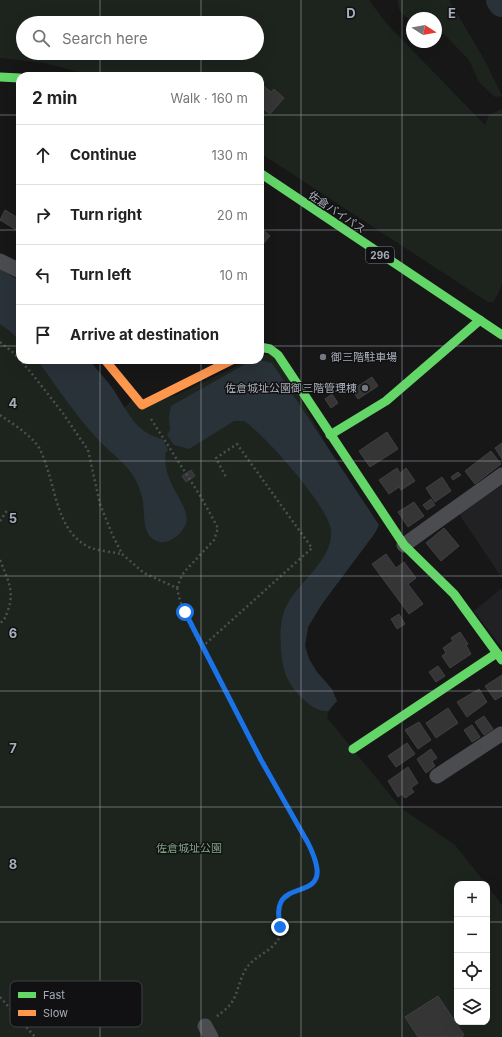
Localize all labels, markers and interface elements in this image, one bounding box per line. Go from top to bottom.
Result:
text: D [346,5,356,21]
text: E [448,5,456,21]
north arrow [406,12,442,48]
search box [16,16,264,60]
icon: search [30,27,52,49]
text: Search here [62,29,148,48]
text: 2 min [32,88,77,108]
text: Walk · 160 m [171,90,248,106]
icon: ahead [32,144,54,166]
text: Continue [70,145,137,164]
text: 130 m [211,147,248,163]
street label: 佐倉バイパス [306,188,368,236]
icon: right [32,204,54,226]
text: Turn right [70,205,142,224]
text: 20 m [217,207,248,223]
road number: 296 [366,247,394,263]
icon: left [32,264,54,286]
text: Turn left [70,265,131,284]
text: 10 m [219,267,248,283]
icon: arrive [32,324,54,346]
text: Arrive at destination [70,325,219,344]
place label: 御三階駐車場 [330,350,397,364]
marker: 御三階駐車場 [318,352,328,362]
place label: 佐倉城址公園御三階管理棟 [225,381,357,395]
marker: 佐倉城址公園御三階管理棟 [360,383,370,393]
text: 4 [9,395,18,411]
text: 5 [9,510,17,526]
route start [176,603,194,621]
text: 6 [9,625,17,641]
text: 7 [9,740,17,756]
park label: 佐倉城址公園 [156,841,222,855]
text: 8 [9,856,17,872]
map controls [454,881,490,1025]
button: + [454,881,490,917]
button: − [454,917,490,953]
route end [271,918,289,936]
button: locate [454,953,490,989]
legend [10,981,142,1027]
text: Fast [43,988,65,1002]
button: layers [454,989,490,1025]
text: Slow [43,1006,68,1020]

